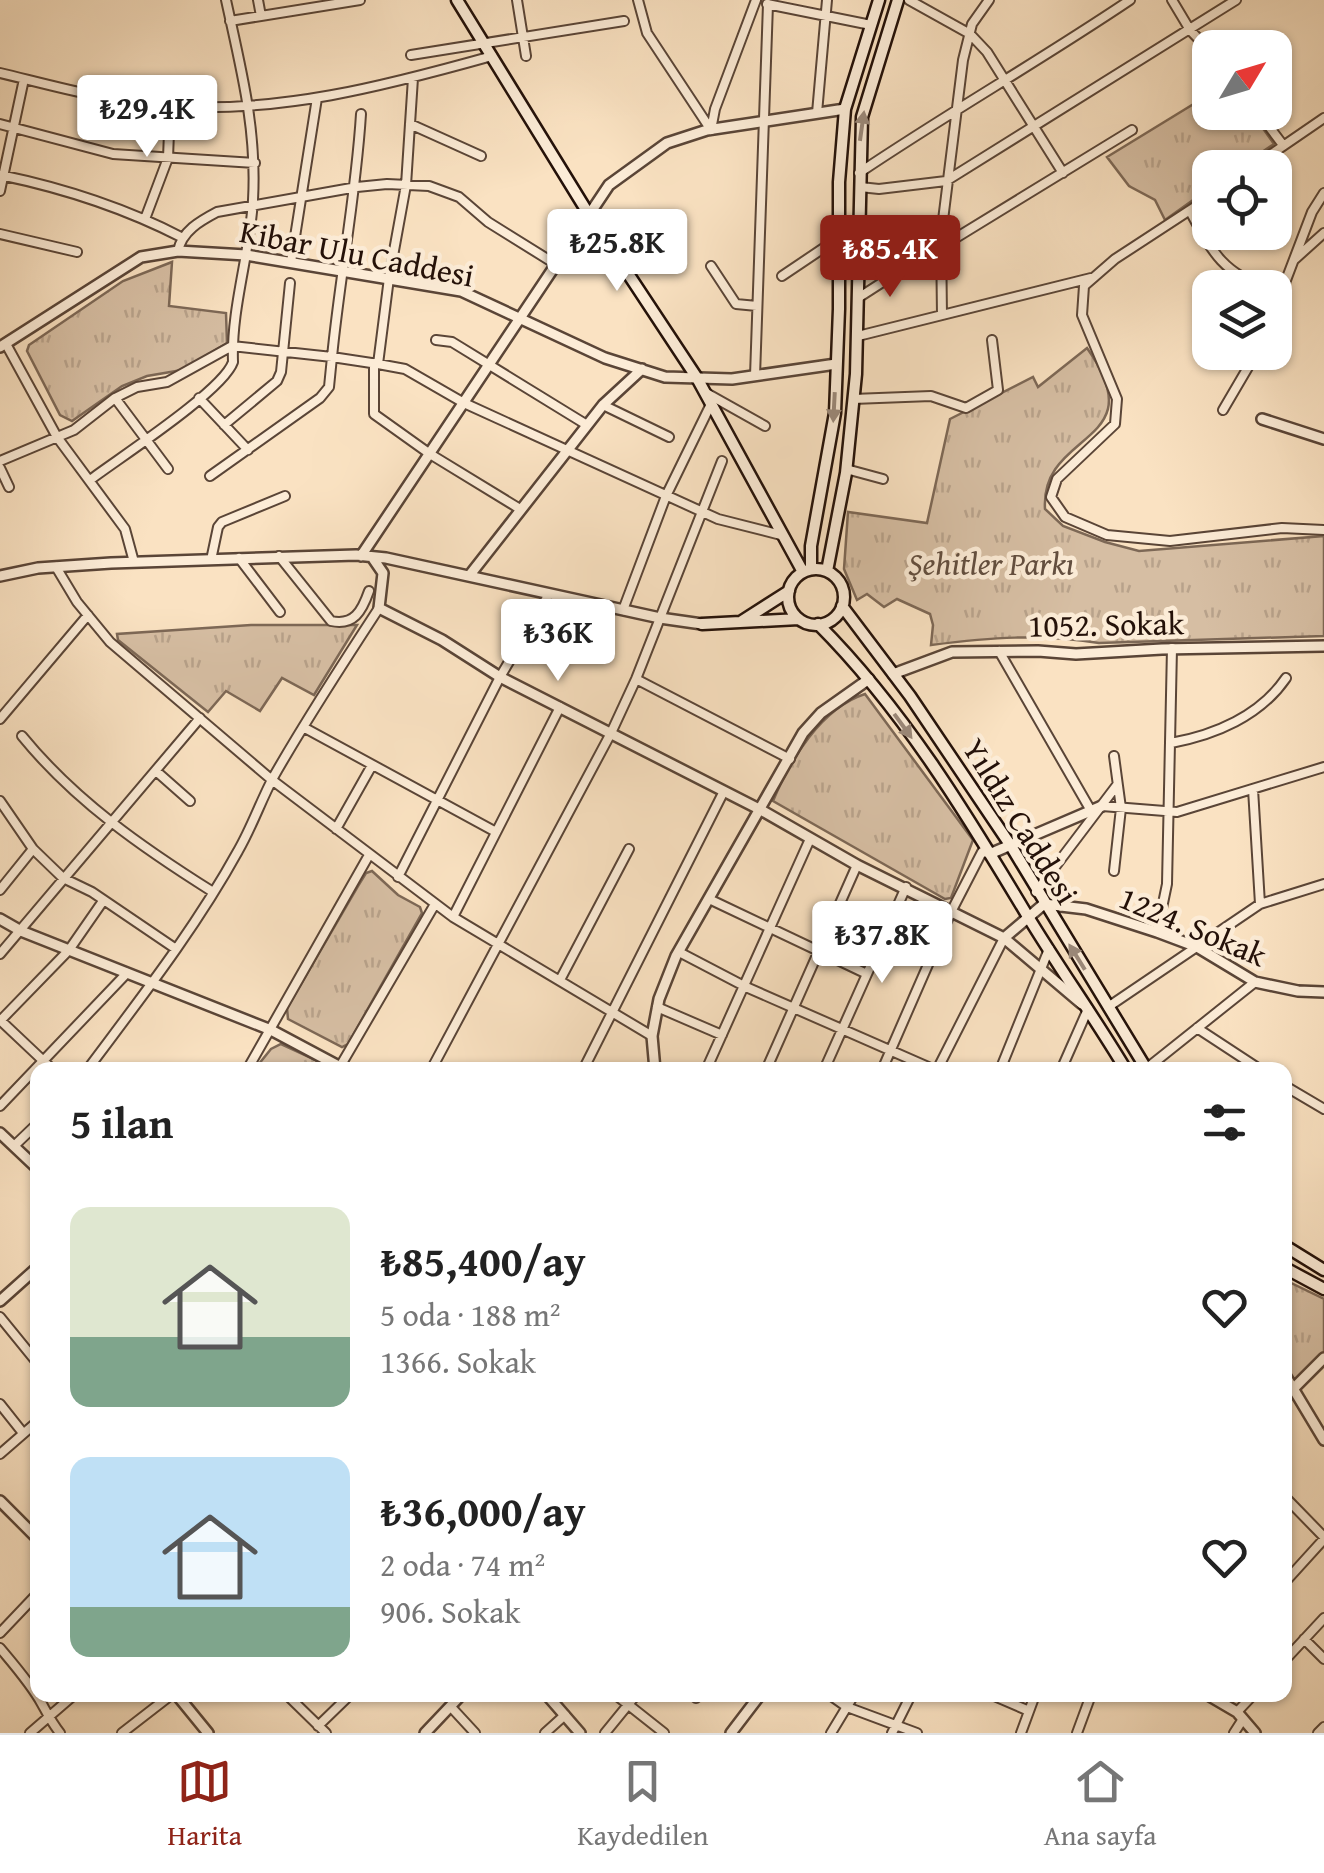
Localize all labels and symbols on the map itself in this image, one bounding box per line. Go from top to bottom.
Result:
north arrow [1192,30,1292,130]
pin: ₺29.4K [66,75,228,160]
one-way arrow [855,110,871,142]
street label: Kibar Ulu Caddesi [236,207,478,299]
pin: ₺25.8K [536,209,698,294]
pin: ₺85.4K [809,215,971,300]
one-way arrow [826,391,842,423]
park label: Şehitler Parkı [908,540,1074,587]
pin: ₺36K [499,599,617,684]
street label: 1052. Sokak [1028,599,1185,649]
one-way arrow [893,712,912,739]
street label: Yıldız Caddesi [951,729,1091,913]
street label: 1224. Sokak [1112,874,1275,978]
pin: ₺37.8K [801,901,963,986]
one-way arrow [1069,943,1086,971]

